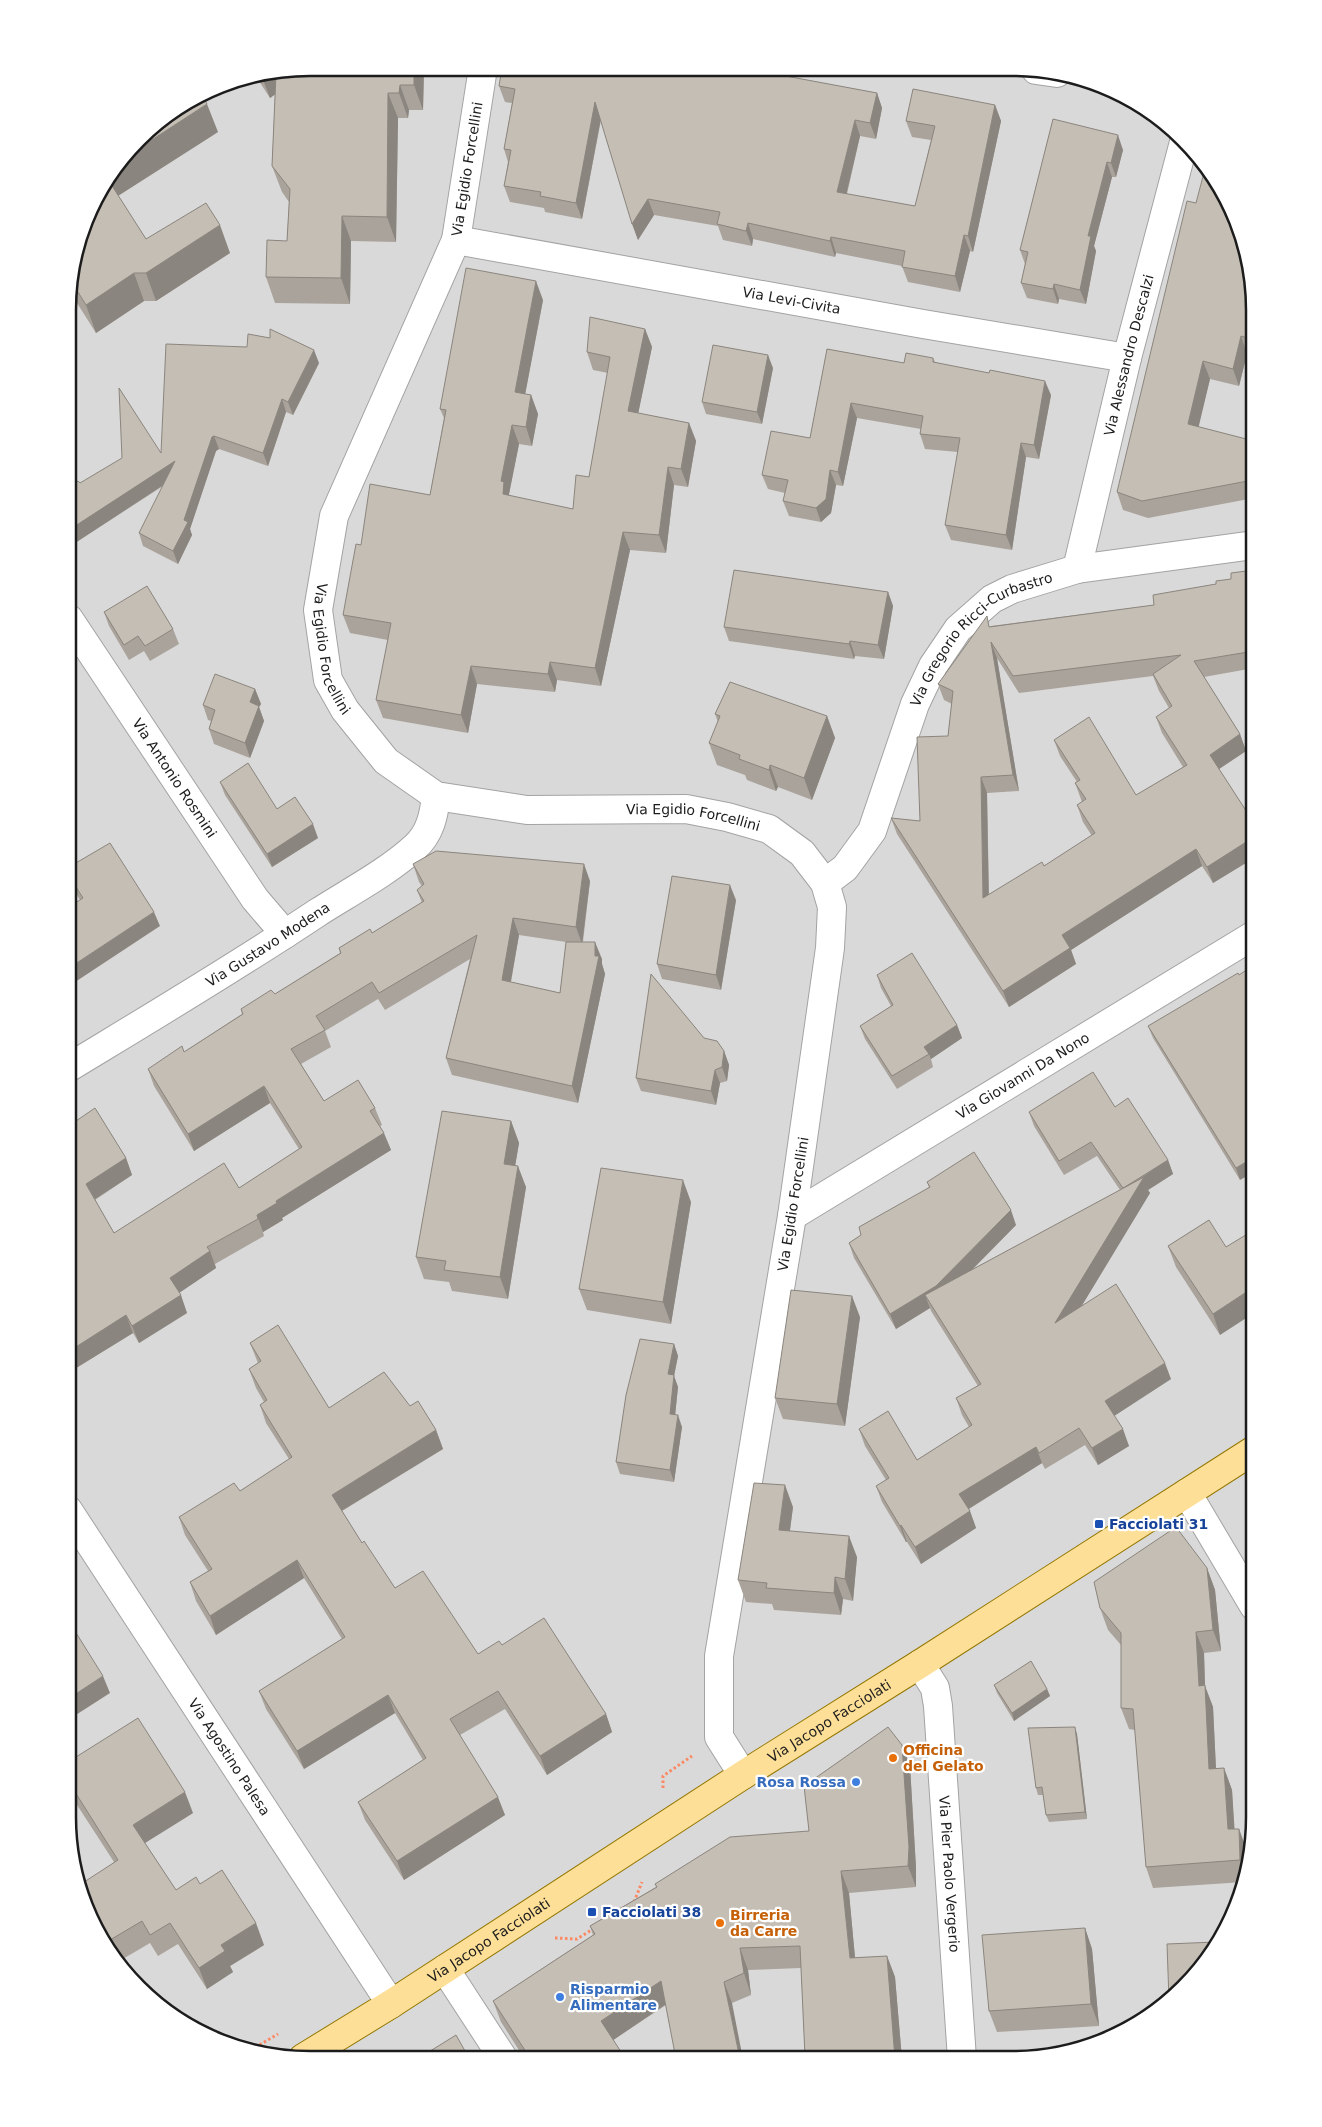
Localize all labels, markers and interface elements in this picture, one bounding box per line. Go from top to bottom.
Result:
street label: Via Egidio Forcellini [448,101,486,237]
street label: Via Alessandro Descalzi [1101,273,1157,437]
street label: Via Levi-Civita [741,284,842,317]
street label: Via Gregorio Ricci-Curbastro [907,569,1054,709]
street label: Via Egidio Forcellini [310,582,353,718]
street label: Via Antonio Rosmini [129,715,220,841]
street label: Via Egidio Forcellini [626,801,762,834]
street label: Via Gustavo Modena [203,899,333,990]
street label: Via Giovanni Da Nono [953,1029,1092,1122]
street label: Via Egidio Forcellini [774,1136,812,1272]
place label: Facciolati 31 [1109,1516,1208,1532]
marker: Facciolati 31 [1093,1518,1105,1530]
street label: Via Jacopo Facciolati [765,1676,894,1765]
street label: Via Agostino Palesa [185,1695,274,1818]
place label: Officina del Gelato [903,1742,984,1774]
marker: Officina del Gelato [887,1752,899,1764]
place label: Rosa Rossa [756,1774,846,1790]
marker: Rosa Rossa [850,1776,862,1788]
street label: Via Pier Paolo Vergerio [936,1795,963,1953]
street label: Via Jacopo Facciolati [425,1895,553,1986]
place label: Facciolati 38 [602,1904,701,1920]
marker: Facciolati 38 [586,1906,598,1918]
place label: Birreria da Carre [730,1907,797,1939]
marker: Birreria da Carre [714,1917,726,1929]
place label: Risparmio Alimentare [570,1981,657,2013]
marker: Risparmio Alimentare [554,1991,566,2003]

